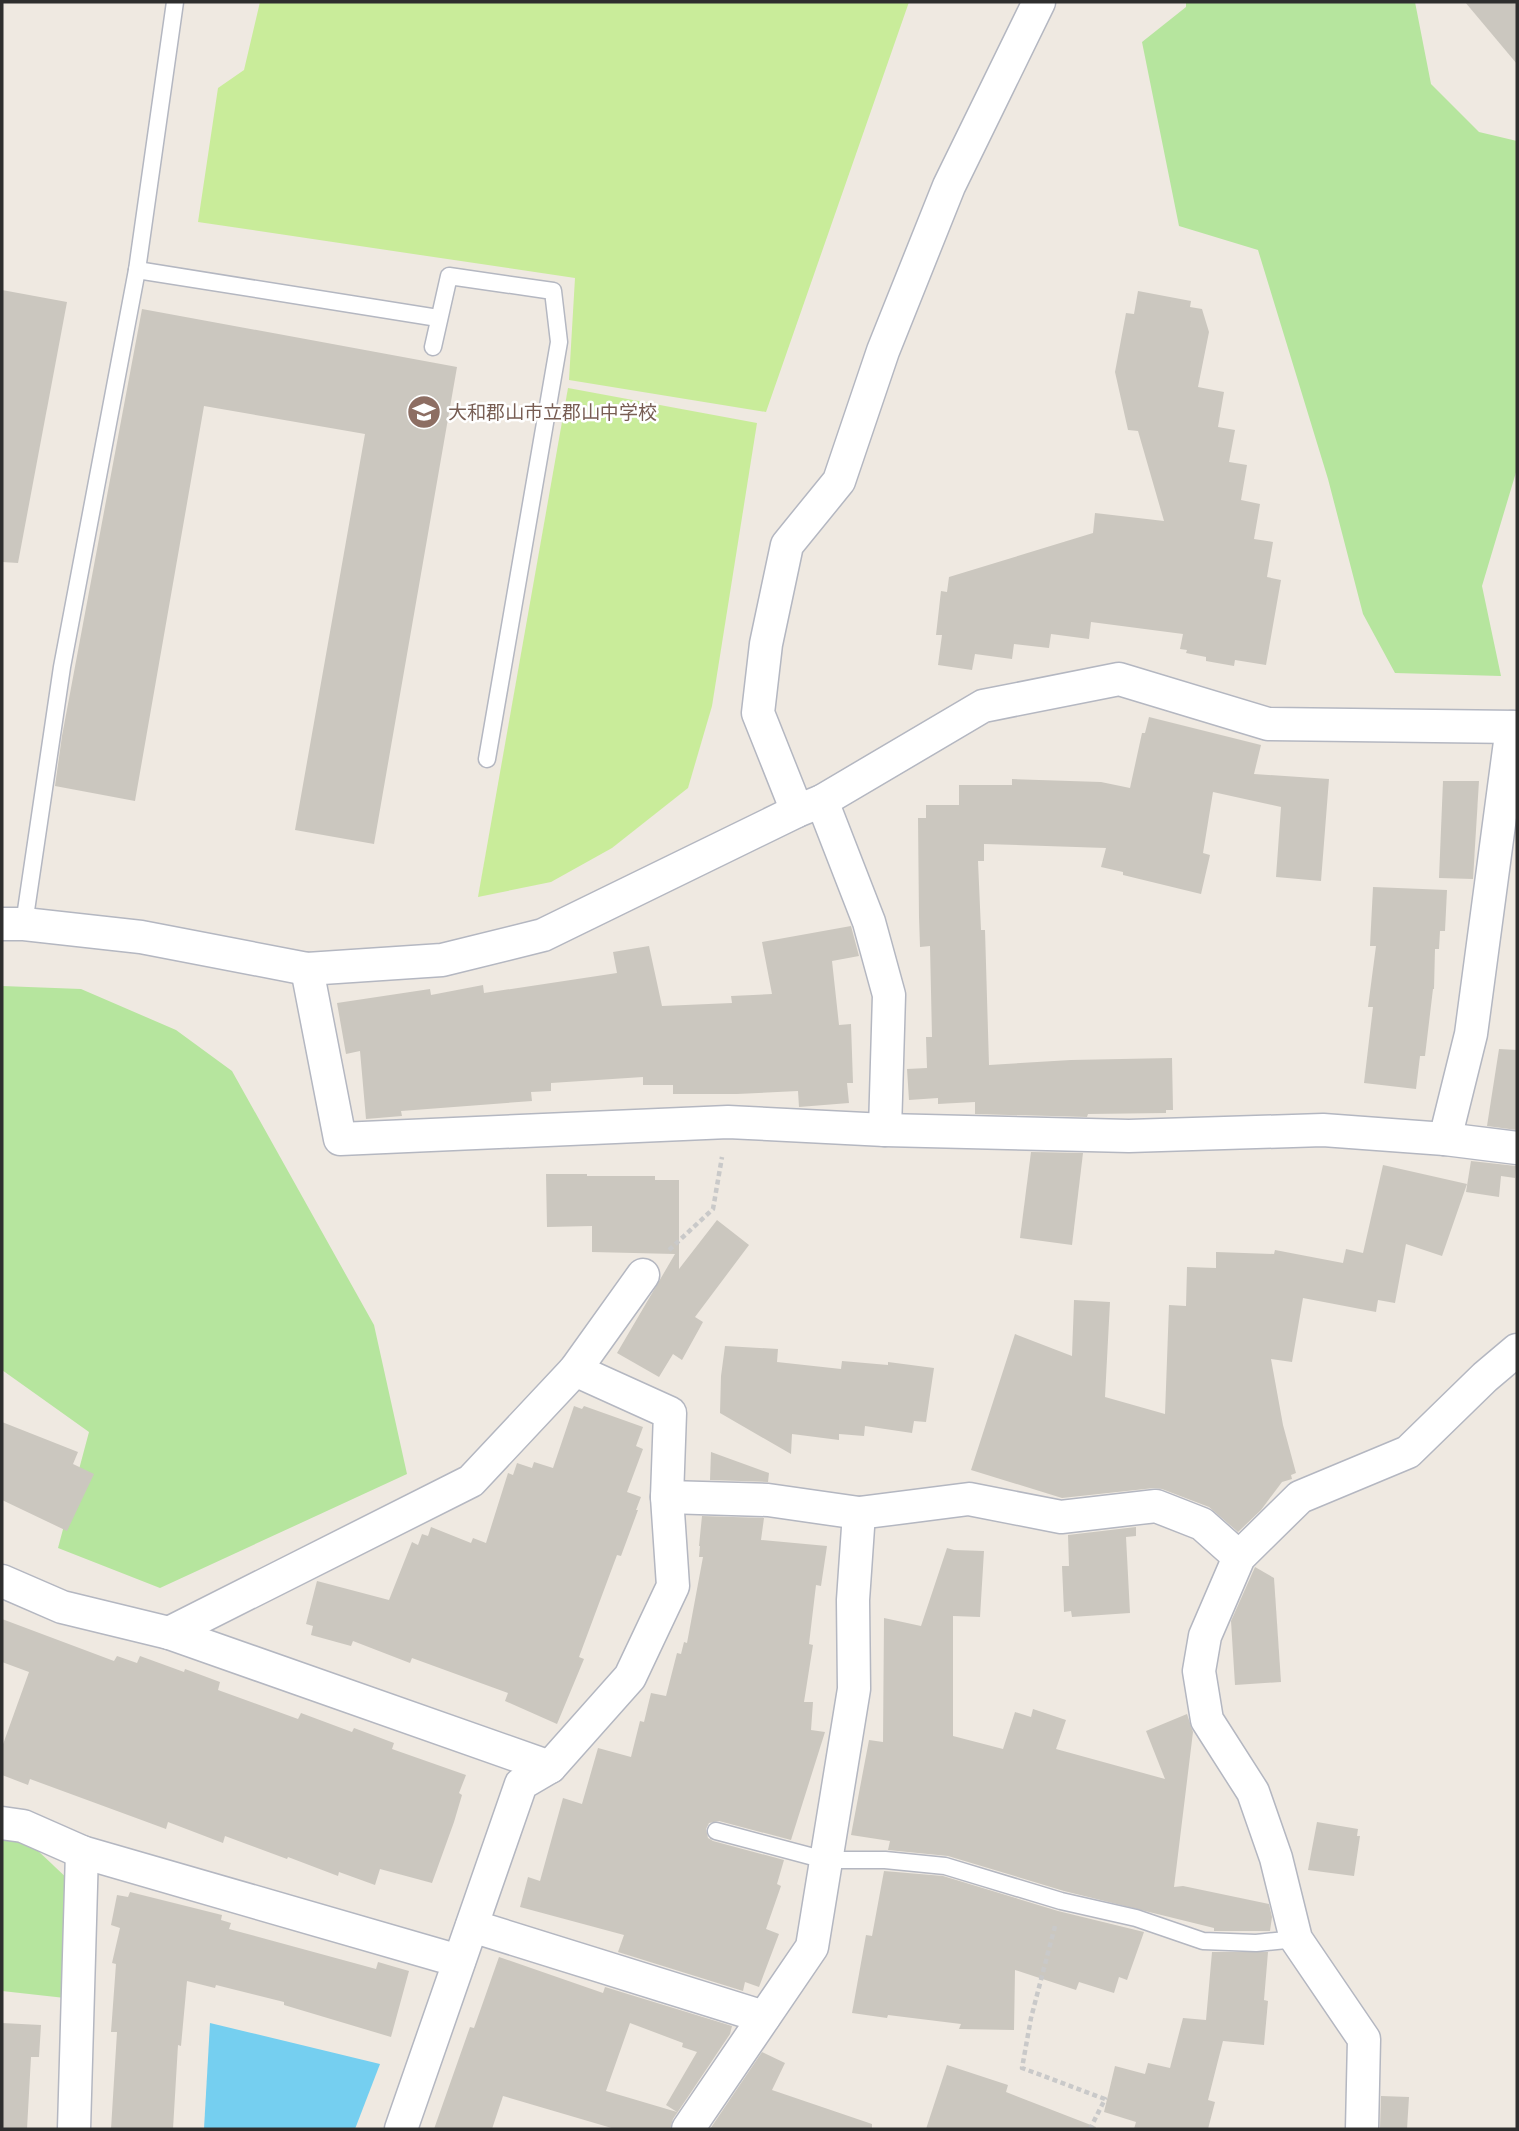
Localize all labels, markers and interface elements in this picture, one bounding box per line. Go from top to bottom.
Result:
school or university icon: 大和郡山市立郡山中学校 [405,393,443,431]
place label: 大和郡山市立郡山中学校 [448,399,657,426]

